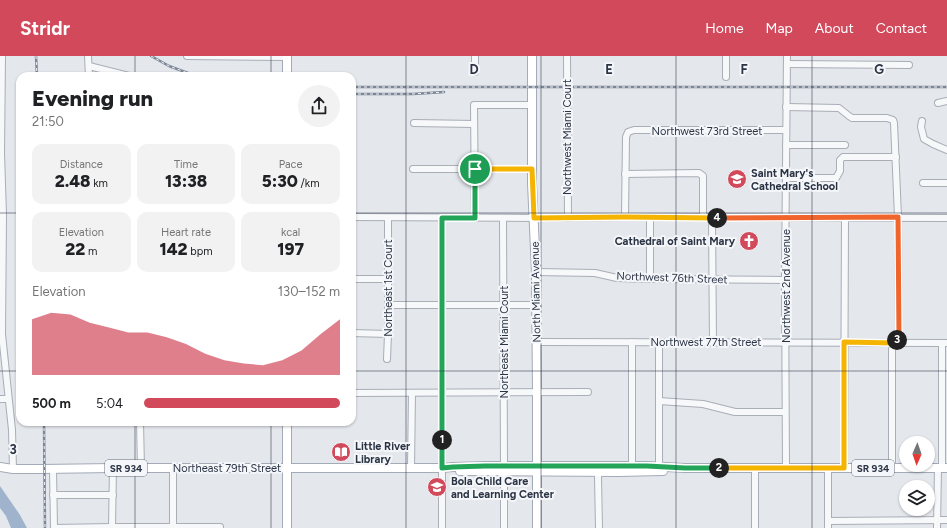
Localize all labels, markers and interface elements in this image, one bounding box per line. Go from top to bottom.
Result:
text: Stridr [20,17,70,40]
text: Home [705,20,744,37]
text: Map [766,20,793,37]
text: About [815,20,854,37]
text: Contact [876,20,927,37]
text: D [469,62,479,77]
text: E [605,62,613,77]
text: F [740,62,748,77]
text: G [874,62,884,77]
street label: Northwest Miami Court [561,79,574,195]
text: Evening run [32,85,153,112]
button: share [298,85,340,127]
text: 21:50 [32,114,64,129]
street label: Northwest 73rd Street [652,125,762,138]
pin [458,152,492,186]
text: Distance [60,158,103,171]
text: Time [174,158,198,171]
text: Pace [279,158,303,171]
icon: arrive [464,158,486,180]
place label: Saint Mary's Cathedral School [751,167,838,193]
school or university icon: Saint Mary's Cathedral School [726,168,748,190]
text: 2.48 [55,171,91,191]
text: 13:38 [165,171,207,191]
text: 5:30 [262,171,298,191]
text: km [91,177,108,190]
text: /km [298,177,320,190]
pin: 4 [707,208,727,228]
text: 4 [714,211,720,224]
text: Elevation [59,226,104,239]
text: Heart rate [161,226,211,239]
text: kcal [281,226,300,239]
street label: Northwest 2nd Avenue [780,229,793,343]
church icon: Cathedral of Saint Mary [738,230,760,252]
place label: Cathedral of Saint Mary [615,235,736,248]
text: 22 [65,239,85,259]
text: 142 [159,239,188,259]
text: 197 [277,239,304,259]
street label: Northeast 1st Court [382,239,395,337]
street label: North Miami Avenue [529,241,543,343]
text: m [85,245,97,258]
text: bpm [188,245,213,258]
street label: Northwest 76th Street [616,270,728,286]
text: Elevation [32,284,85,299]
text: 130–152 m [278,284,340,299]
street label: Northeast Miami Court [498,286,511,398]
pin: 3 [887,330,907,350]
text: 3 [894,333,900,346]
street label: Northwest 77th Street [651,336,761,349]
text: 500 m [32,396,71,411]
text: 5:04 [96,396,123,411]
pin: 1 [432,430,452,450]
text: 1 [440,433,444,446]
north arrow [899,436,935,472]
map controls [899,436,935,516]
place label: Little River Library [355,440,411,466]
library icon: Little River Library [330,441,352,463]
text: 3 [9,442,17,457]
pin: 2 [709,458,729,478]
road number: SR 934 [105,460,147,476]
road number: SR 934 [852,460,894,476]
text: 2 [716,461,722,474]
street label: Northeast 79th Street [173,462,281,475]
place label: Bola Child Care and Learning Center [451,475,555,501]
school or university icon: Bola Child Care and Learning Center [426,476,448,498]
button: layers [899,480,935,516]

